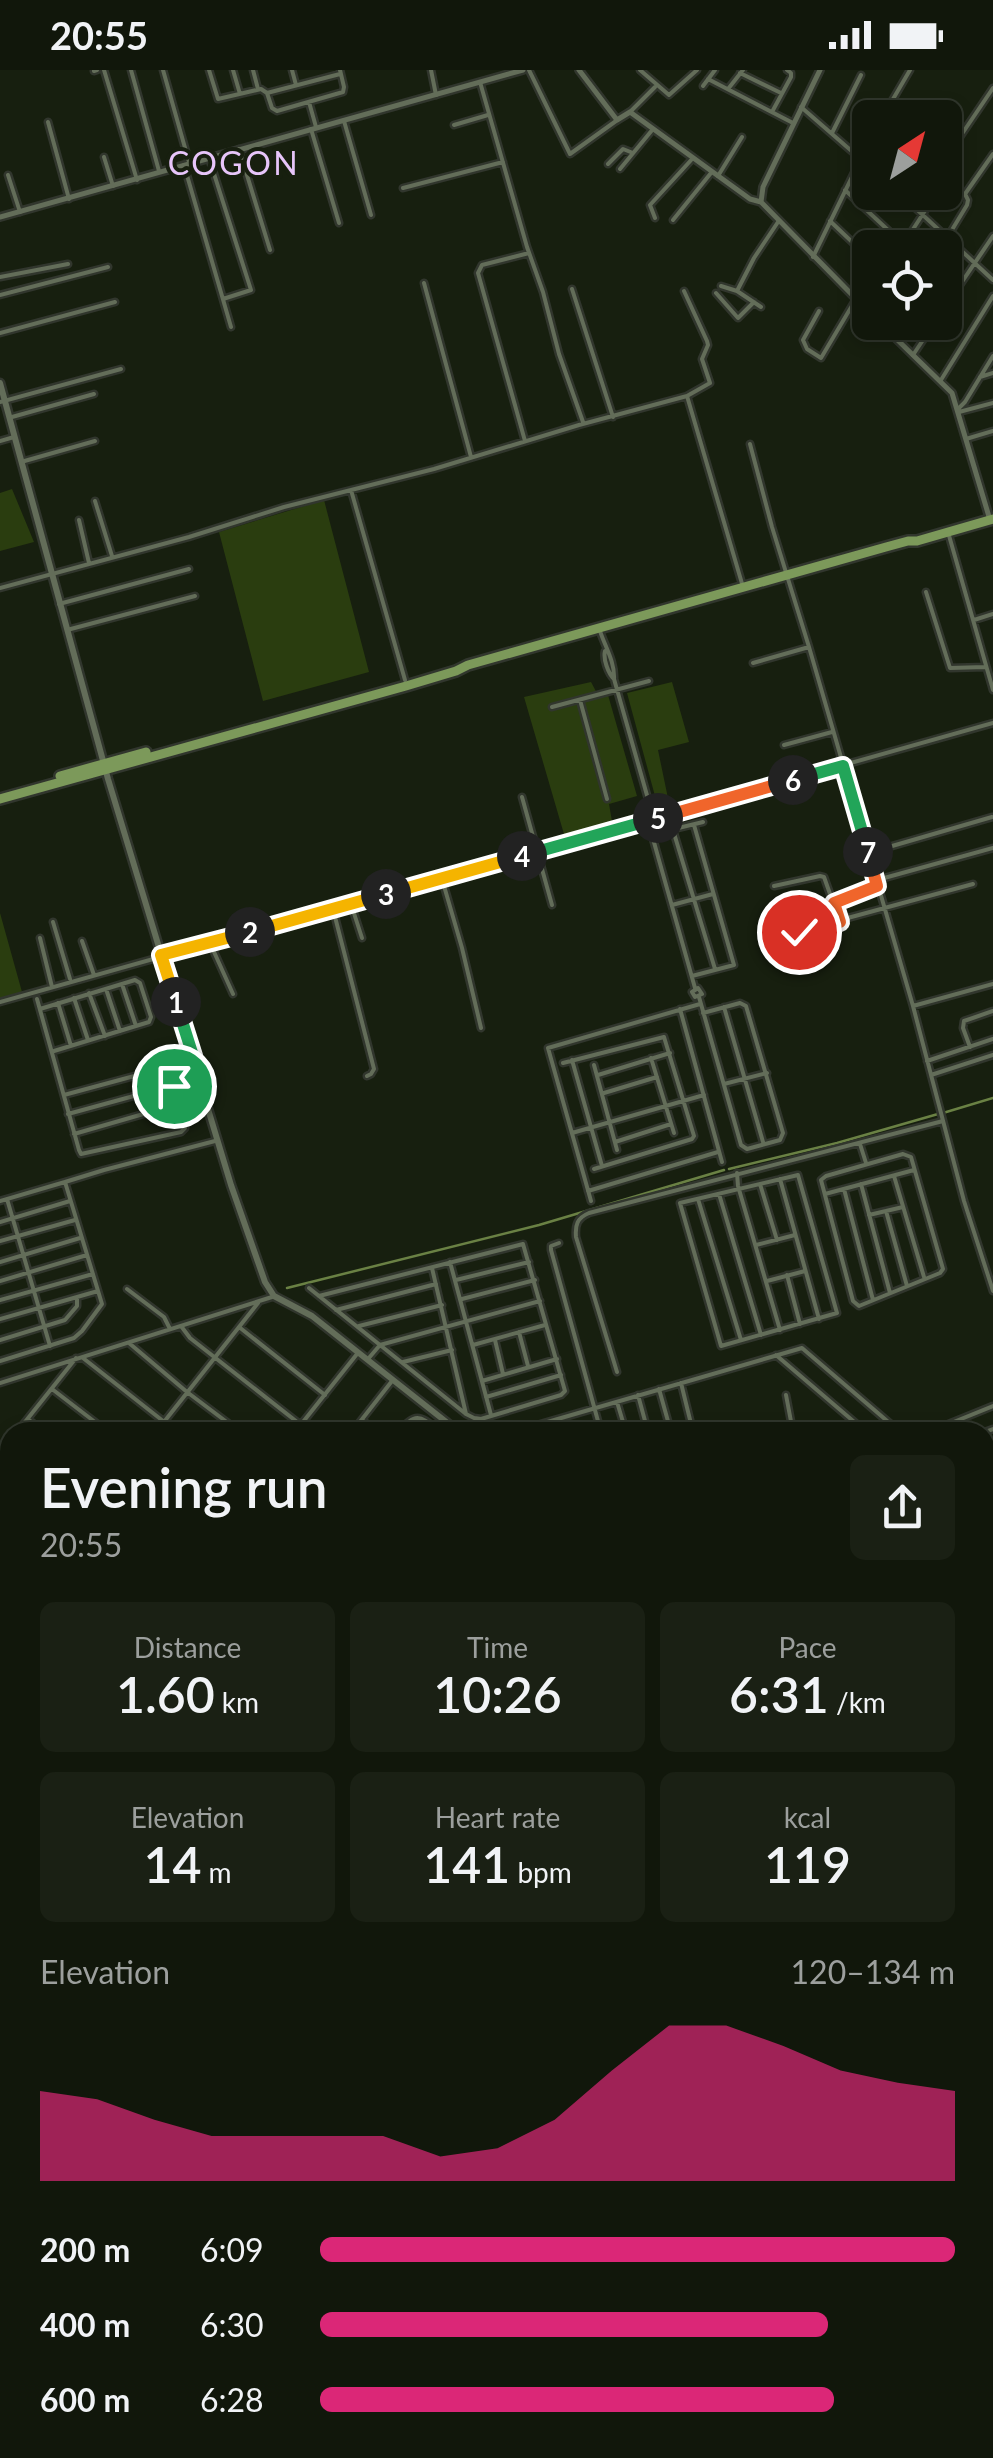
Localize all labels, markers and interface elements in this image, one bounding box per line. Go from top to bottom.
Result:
text: 20:55 [50,12,148,58]
north arrow [852,100,962,210]
map controls [852,100,962,340]
district label: COGON [168,143,300,182]
button: locate [852,230,962,340]
pin: 6 [768,755,818,805]
text: 6 [785,763,801,797]
pin: 5 [633,793,683,843]
text: 5 [650,801,666,835]
pin: 7 [843,827,893,877]
pin: 4 [497,831,547,881]
text: 7 [860,835,876,869]
text: 4 [514,839,530,873]
pin: 3 [361,869,411,919]
text: 3 [378,877,394,911]
pin [757,890,842,975]
icon: check [772,905,827,960]
pin: 2 [225,907,275,957]
text: 2 [242,915,258,949]
pin: 1 [151,977,201,1027]
text: 1 [168,985,184,1019]
pin [132,1044,217,1129]
icon: arrive [147,1059,202,1114]
text: Evening run [40,1454,328,1520]
button: share [850,1455,955,1560]
text: 20:55 [40,1525,122,1564]
text: Distance [134,1630,241,1664]
text: Time [467,1630,528,1664]
text: Pace [778,1630,837,1664]
text: 1.60 [116,1664,215,1724]
text: 10:26 [433,1664,562,1724]
text: 6:31 [729,1664,829,1724]
text: km [215,1685,259,1719]
text: /km [829,1685,886,1719]
text: Elevation [131,1800,244,1834]
text: Heart rate [435,1800,560,1834]
text: kcal [784,1800,831,1834]
text: 14 [143,1834,201,1894]
text: 141 [423,1834,510,1894]
text: 119 [764,1834,851,1894]
text: m [201,1855,232,1889]
text: bpm [510,1855,572,1889]
text: Elevation [40,1952,170,1991]
text: 120–134 m [791,1952,955,1991]
text: 200 m [40,2230,130,2269]
text: 6:09 [200,2230,264,2269]
text: 400 m [40,2305,130,2344]
text: 6:30 [200,2305,264,2344]
text: 600 m [40,2380,130,2419]
text: 6:28 [200,2380,264,2419]

